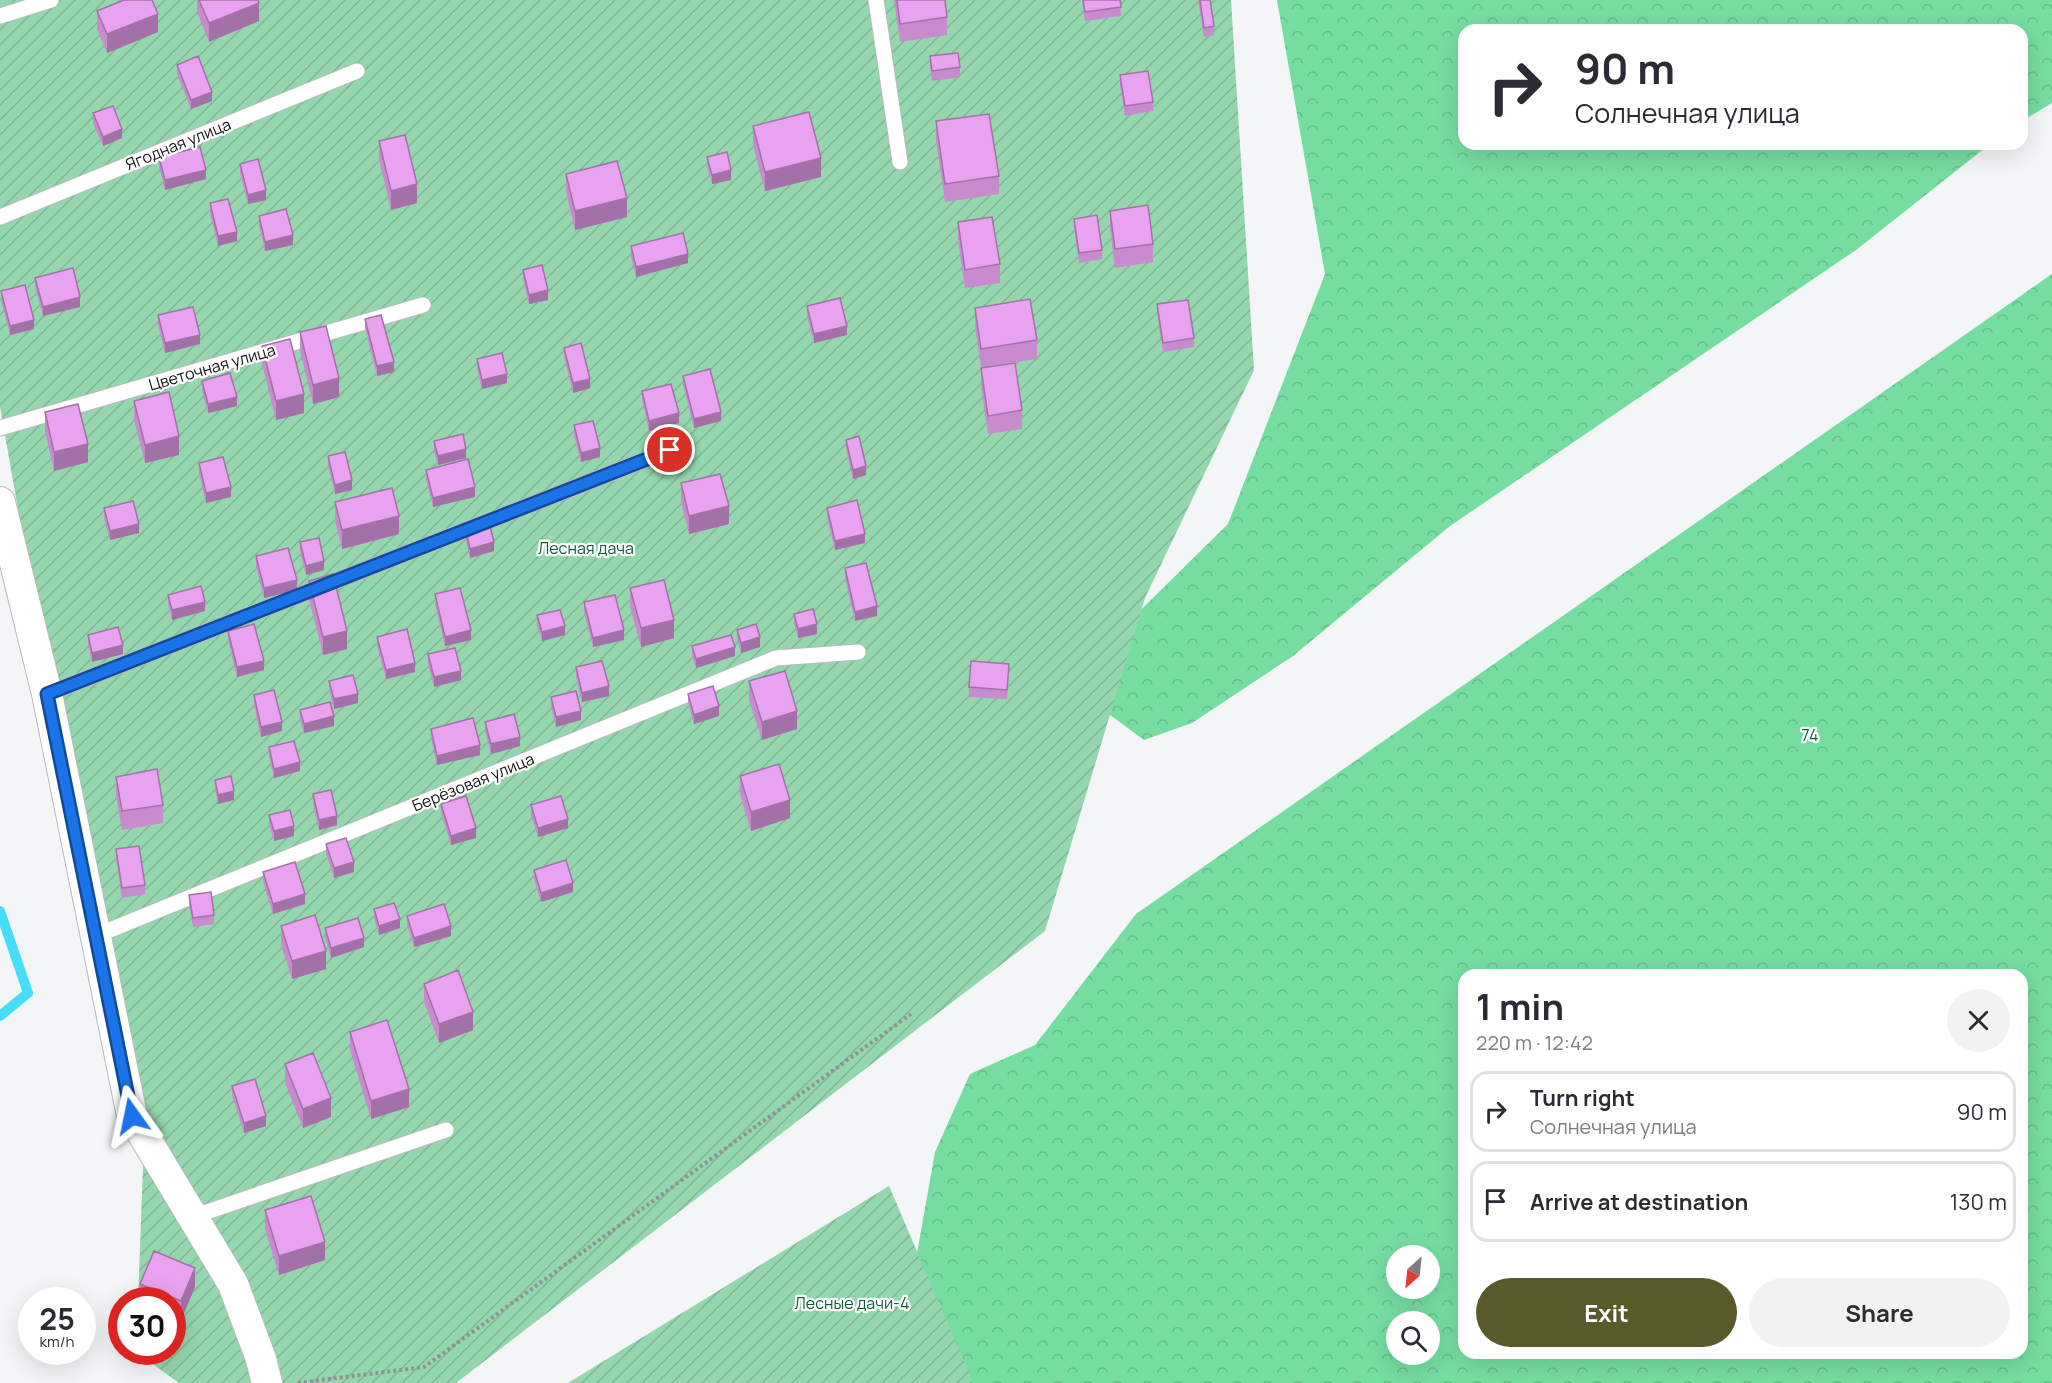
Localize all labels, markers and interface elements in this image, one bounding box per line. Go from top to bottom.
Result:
text: 90 m [1575,39,1675,97]
icon: right [1476,48,1554,126]
text: Солнечная улица [1575,94,1800,131]
street label: Ягодная улица [122,113,234,175]
street label: Цветочная улица [146,338,278,396]
pin [644,424,695,475]
icon: arrive [653,433,686,466]
park label: Лесная дача [538,537,634,559]
park label: 74 [1802,724,1818,746]
street label: Берёзовая улица [409,747,537,817]
text: 1 min [1476,982,1564,1031]
button: close [1947,989,2010,1052]
text: 220 m · 12:42 [1476,1029,1593,1056]
text: Turn right [1530,1083,1635,1113]
position arrow [100,1084,164,1148]
icon: right [1479,1095,1512,1128]
text: 90 m [1957,1097,2007,1127]
text: Солнечная улица [1530,1113,1697,1140]
icon: arrive [1479,1185,1512,1218]
text: Arrive at destination [1530,1187,1748,1217]
text: 130 m [1950,1187,2007,1217]
north arrow [1386,1245,1440,1299]
map controls [1386,1245,1440,1365]
button: Exit [1476,1278,1737,1347]
button: Share [1749,1278,2010,1347]
speed limit sign: 30 [108,1287,186,1365]
park label: Лесные дачи-4 [795,1292,909,1314]
text: 25 [39,1298,75,1339]
button: search [1386,1311,1440,1365]
text: km/h [40,1331,74,1352]

